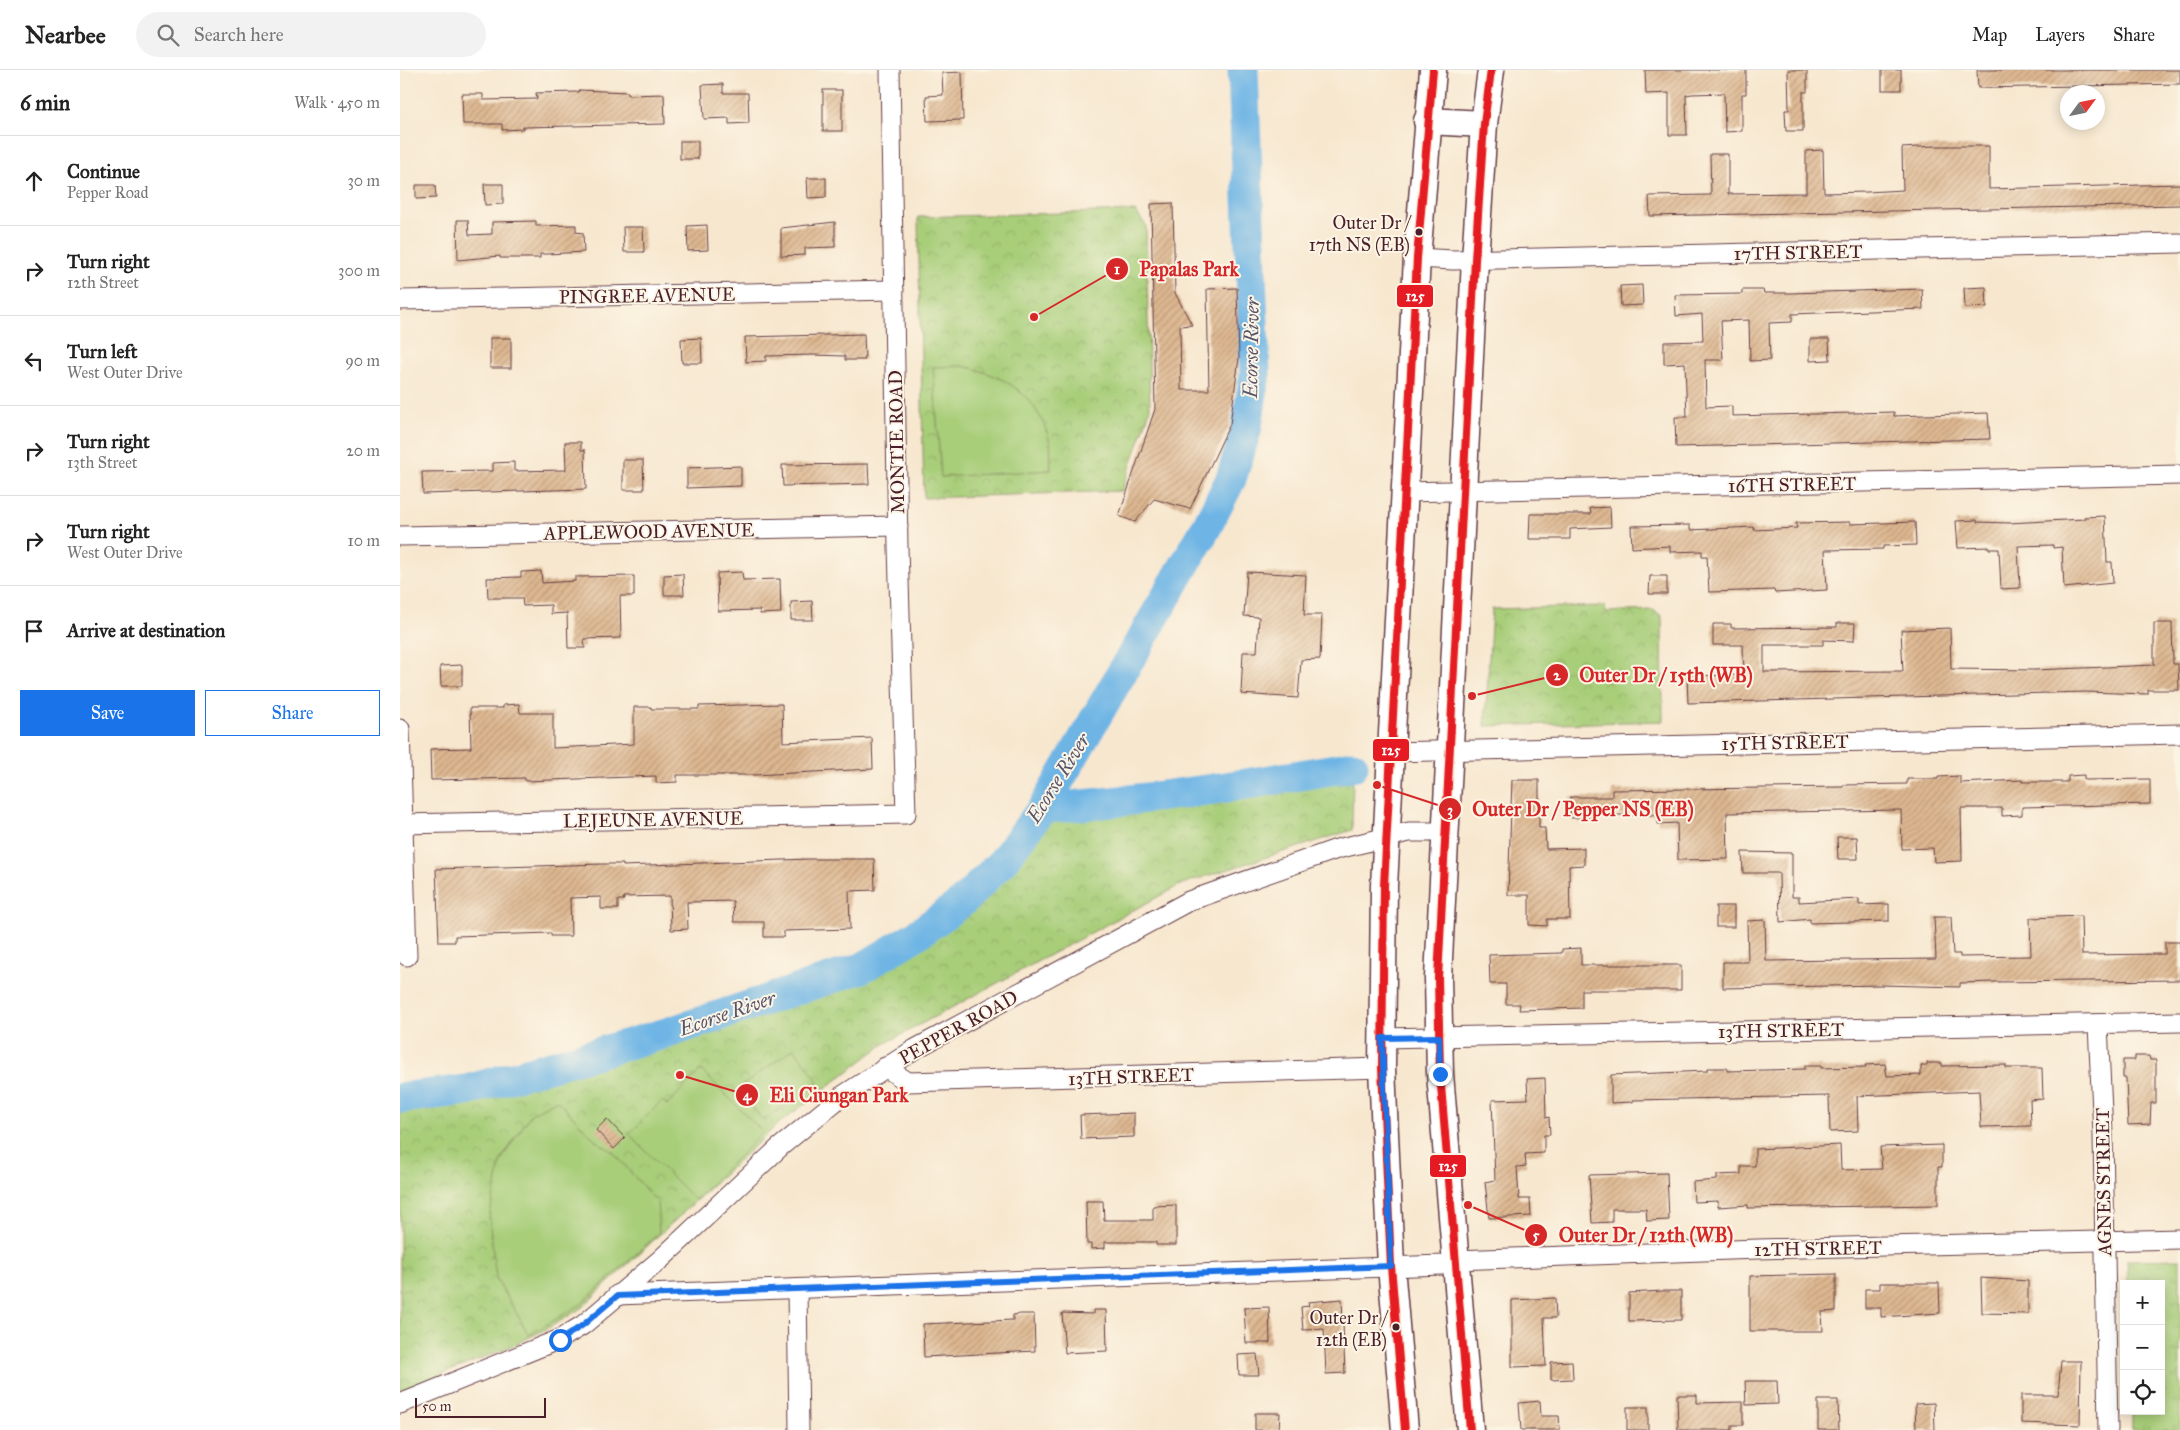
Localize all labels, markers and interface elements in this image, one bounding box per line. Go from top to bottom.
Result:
search box [136,12,486,57]
text: Nearbee [25,20,106,50]
icon: search [154,21,182,49]
text: Search here [194,23,284,46]
text: Map [1972,24,2007,46]
text: Layers [2035,24,2085,46]
text: Share [2113,24,2155,46]
north arrow [2060,85,2105,130]
text: 6 min [20,90,70,116]
text: Walk · 450 m [294,93,380,112]
text: Continue [67,160,140,183]
icon: ahead [20,167,48,195]
text: 30 m [347,171,380,190]
text: Pepper Road [67,183,149,202]
place label: Outer Dr / 17th NS (EB) [1309,212,1412,257]
marker: Outer Dr / 17th NS (EB) [1414,227,1424,237]
street label: 17TH STREET [1733,240,1863,265]
text: Turn right [67,250,150,273]
callout: Papalas Park [1104,251,1249,286]
icon: right [20,257,48,285]
text: Papalas Park [1139,257,1240,282]
text: 1 [1114,260,1120,278]
text: 300 m [338,261,380,280]
text: 12th Street [67,273,139,292]
street label: PINGREE AVENUE [559,282,736,309]
line badge: 125 [1396,284,1434,308]
text: 125 [1406,288,1425,305]
water label: Ecorse River [1238,296,1264,400]
text: Turn left [67,340,137,363]
icon: left [20,347,48,375]
text: 90 m [345,351,380,370]
text: West Outer Drive [67,363,183,382]
street label: MONTIE ROAD [884,370,909,514]
text: Turn right [67,430,150,453]
icon: right [20,437,48,465]
text: 20 m [346,441,380,460]
text: 13th Street [67,453,137,472]
street label: 16TH STREET [1728,472,1856,497]
street label: APPLEWOOD AVENUE [543,518,755,545]
text: Turn right [67,520,150,543]
icon: right [20,527,48,555]
text: 10 m [348,531,380,550]
text: West Outer Drive [67,543,183,562]
icon: arrive [20,617,48,645]
text: Arrive at destination [67,619,225,642]
callout: Outer Dr / 15th (WB) [1544,658,1763,693]
text: Outer Dr / 15th (WB) [1579,663,1753,688]
text: 2 [1553,666,1561,684]
button: Save [20,690,195,736]
button: Share [205,690,380,736]
water label: Ecorse River [1021,728,1096,828]
street label: 15TH STREET [1721,730,1849,755]
line badge: 125 [1372,738,1410,762]
text: 125 [1382,742,1401,759]
callout: Outer Dr / Pepper NS (EB) [1437,792,1704,827]
text: Outer Dr / Pepper NS (EB) [1472,797,1694,822]
text: 3 [1447,801,1453,820]
street label: LEJEUNE AVENUE [563,806,744,834]
water label: Ecorse River [675,985,780,1041]
street label: PEPPER ROAD [895,985,1022,1070]
street label: 13TH STREET [1718,1018,1844,1043]
street label: 13TH STREET [1068,1063,1194,1090]
route end [1429,1063,1452,1086]
callout: Eli Ciungan Park [734,1077,918,1112]
text: Eli Ciungan Park [769,1083,909,1108]
text: 4 [743,1086,752,1105]
street label: AGNES STREET [2091,1108,2116,1257]
line badge: 125 [1429,1154,1467,1178]
text: 125 [1439,1158,1458,1175]
callout: Outer Dr / 12th (WB) [1524,1217,1743,1252]
text: Outer Dr / 12th (WB) [1559,1223,1733,1248]
text: 5 [1533,1226,1540,1244]
street label: 12TH STREET [1754,1236,1882,1261]
map controls [2120,1280,2165,1415]
button: + [2120,1280,2165,1325]
place label: Outer Dr / 12th (EB) [1310,1307,1389,1352]
marker: Outer Dr / 12th (EB) [1391,1322,1401,1332]
button: − [2120,1325,2165,1370]
route start [549,1329,572,1352]
button: locate [2120,1370,2165,1415]
scale bar [415,1395,546,1418]
text: 50 m [422,1398,451,1415]

